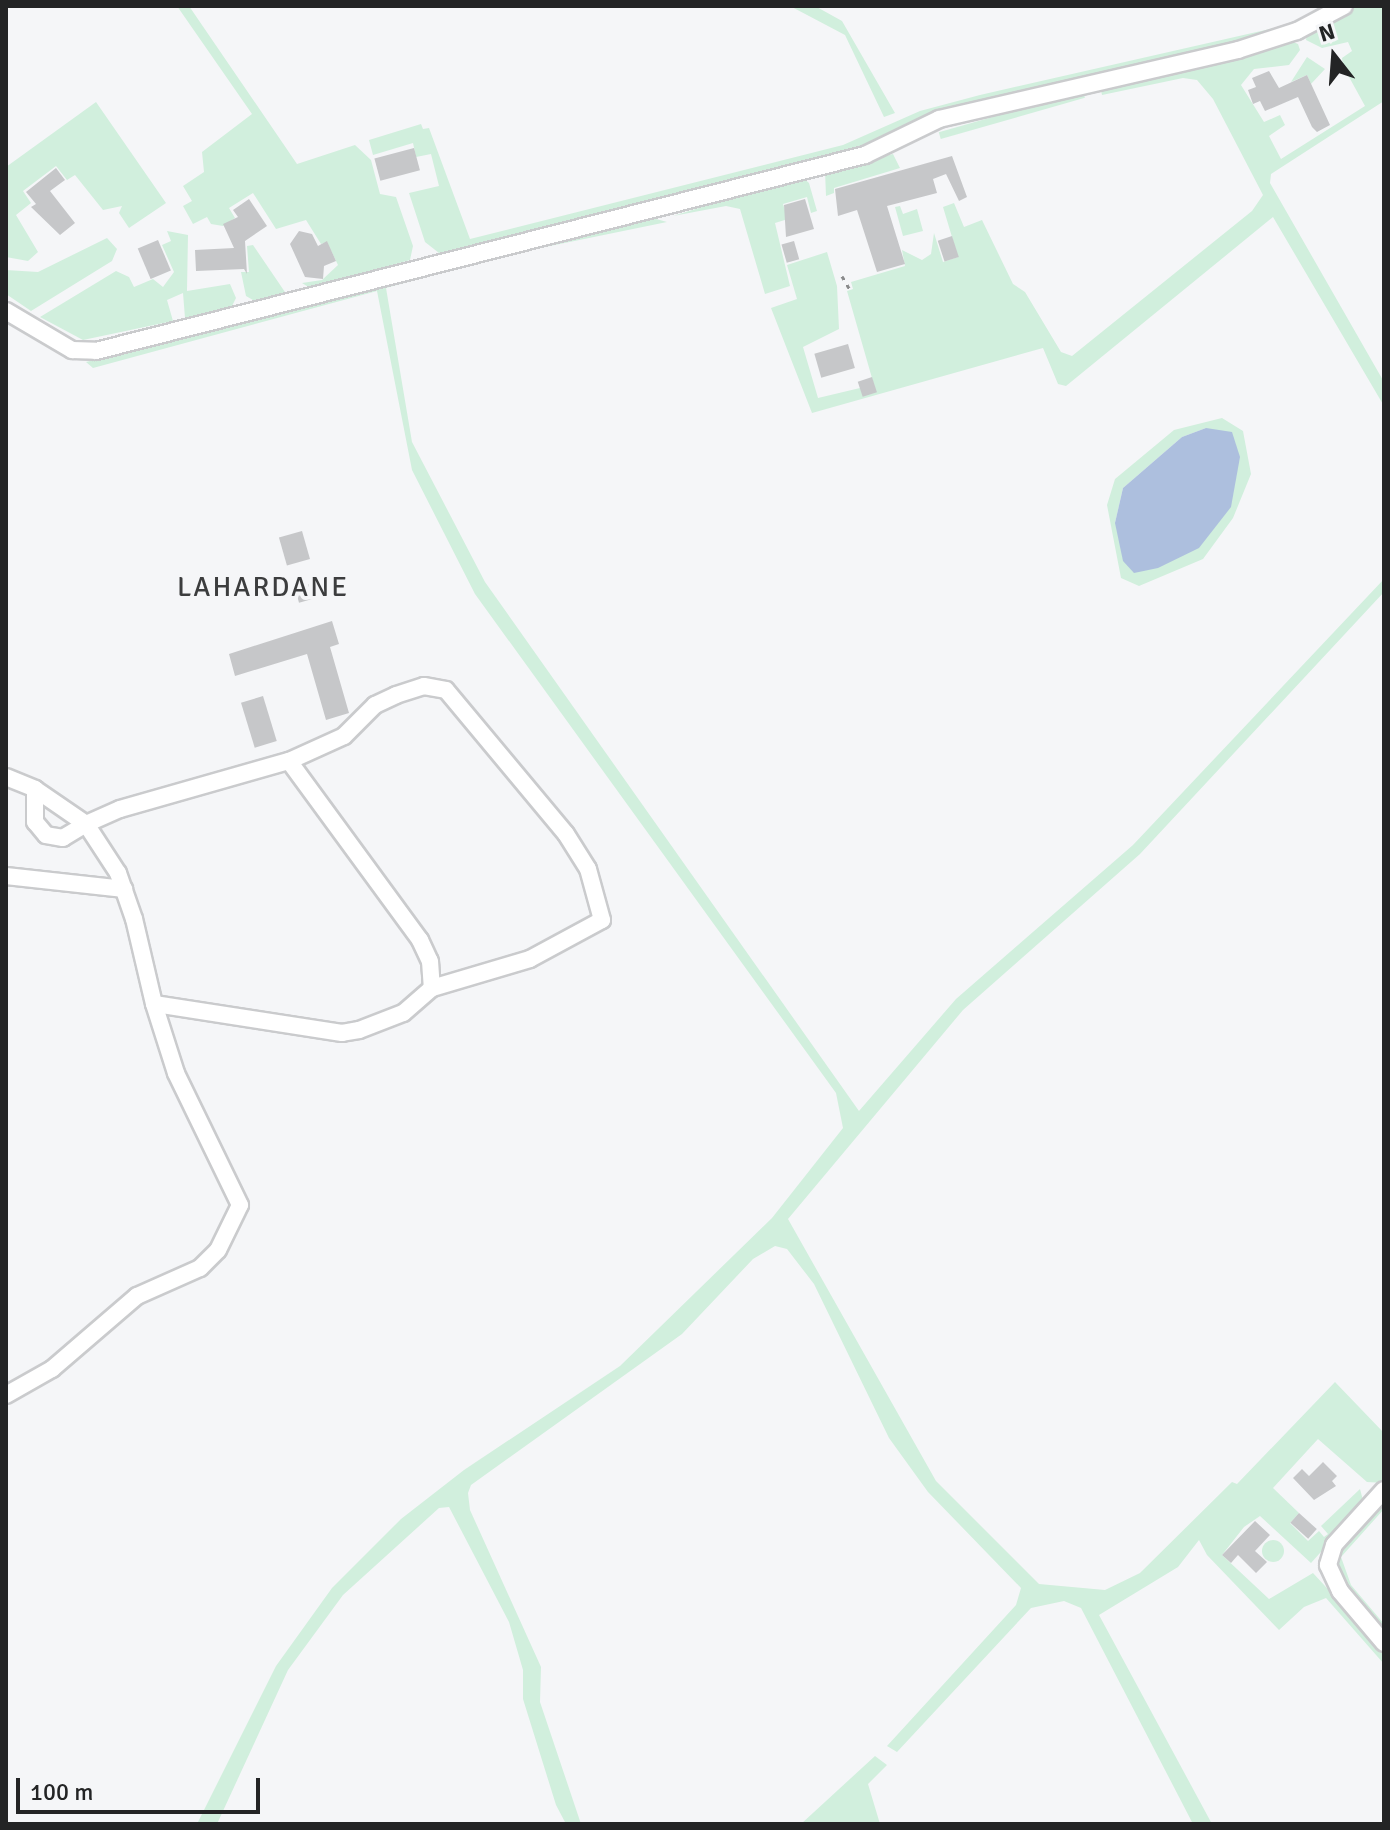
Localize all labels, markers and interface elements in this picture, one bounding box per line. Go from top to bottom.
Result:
north arrow [1294,16,1374,96]
text: N [1316,17,1338,48]
district label: LAHARDANE [177,570,349,604]
scale bar [20,1762,264,1812]
text: 100 m [30,1777,93,1807]

